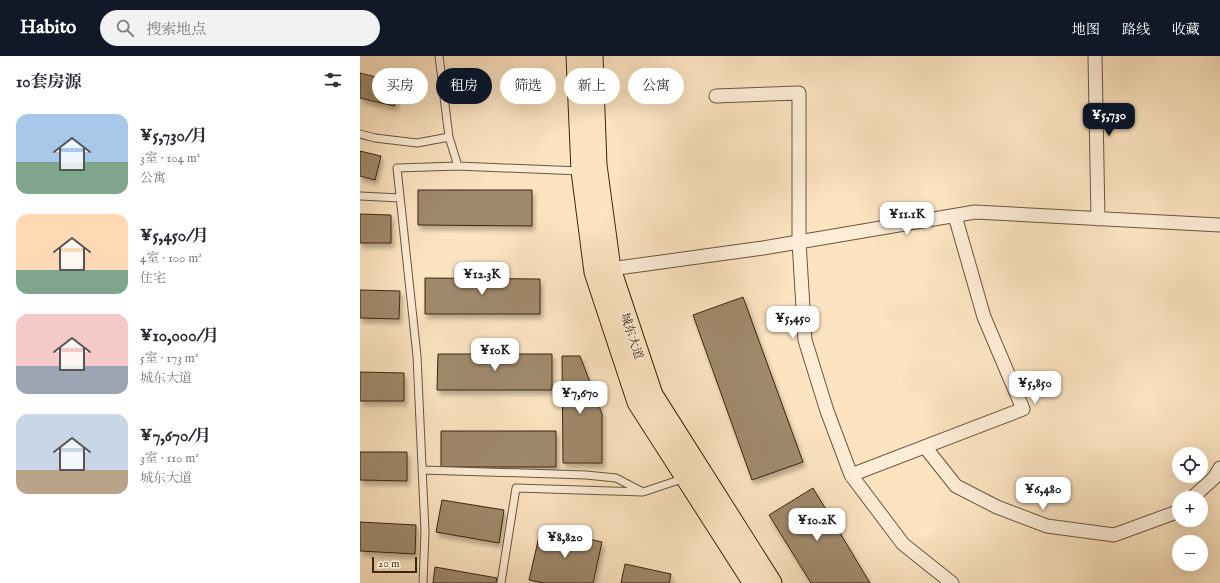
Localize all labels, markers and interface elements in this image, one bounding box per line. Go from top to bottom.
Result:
search box [100,10,380,46]
text: Habito [20,16,76,40]
icon: search [114,17,136,39]
text: 搜索地点 [146,20,206,39]
text: 地图 [1072,21,1100,39]
text: 路线 [1122,21,1150,39]
text: 收藏 [1172,21,1200,39]
chip: 买房 [372,68,428,104]
chip: 租房 [436,68,492,104]
chip: 筛选 [500,68,556,104]
chip: 新上 [564,68,620,104]
chip: 公寓 [628,68,684,104]
icon: filters [322,69,344,91]
text: 10套房源 [16,72,82,93]
pin: ¥5,730 [1076,103,1142,137]
text: ¥5,730 [1092,107,1126,124]
text: ¥5,730/月 [140,126,208,147]
icon: home [48,130,96,178]
text: 3室 · 104 m² [140,150,200,167]
text: 公寓 [140,170,166,187]
pin: ¥11.1K [874,202,940,236]
text: ¥11.1K [889,206,925,223]
text: ¥5,450/月 [140,226,209,247]
icon: home [48,230,96,278]
text: 4室 · 100 m² [140,250,202,267]
pin: ¥12.3K [449,262,515,296]
text: ¥12.3K [463,266,501,283]
text: 住宅 [140,270,166,287]
pin: ¥5,450 [760,306,826,340]
text: ¥5,450 [775,310,811,327]
street label: 城东大道 [617,311,646,361]
text: ¥10,000/月 [140,326,219,347]
icon: home [48,330,96,378]
pin: ¥10K [471,338,519,372]
text: ¥10K [480,342,510,359]
text: 5室 · 173 m² [140,350,199,367]
text: 城东大道 [140,370,192,387]
pin: ¥5,850 [1002,371,1068,405]
text: ¥5,850 [1018,375,1052,392]
pin: ¥7,670 [547,381,613,415]
text: ¥7,670 [562,385,598,402]
text: ¥7,670/月 [140,426,211,447]
icon: home [48,430,96,478]
map controls [1172,447,1208,571]
button: locate [1172,447,1208,483]
text: 3室 · 110 m² [140,450,199,467]
text: 城东大道 [140,470,192,487]
pin: ¥6,480 [1010,477,1076,511]
text: ¥6,480 [1025,481,1061,498]
button: + [1172,491,1208,527]
pin: ¥10.2K [784,508,850,542]
text: ¥10.2K [798,512,836,529]
pin: ¥8,820 [532,525,598,559]
text: ¥8,820 [547,529,583,546]
button: − [1172,535,1208,571]
scale bar [372,555,417,574]
text: 20 m [378,557,399,571]

